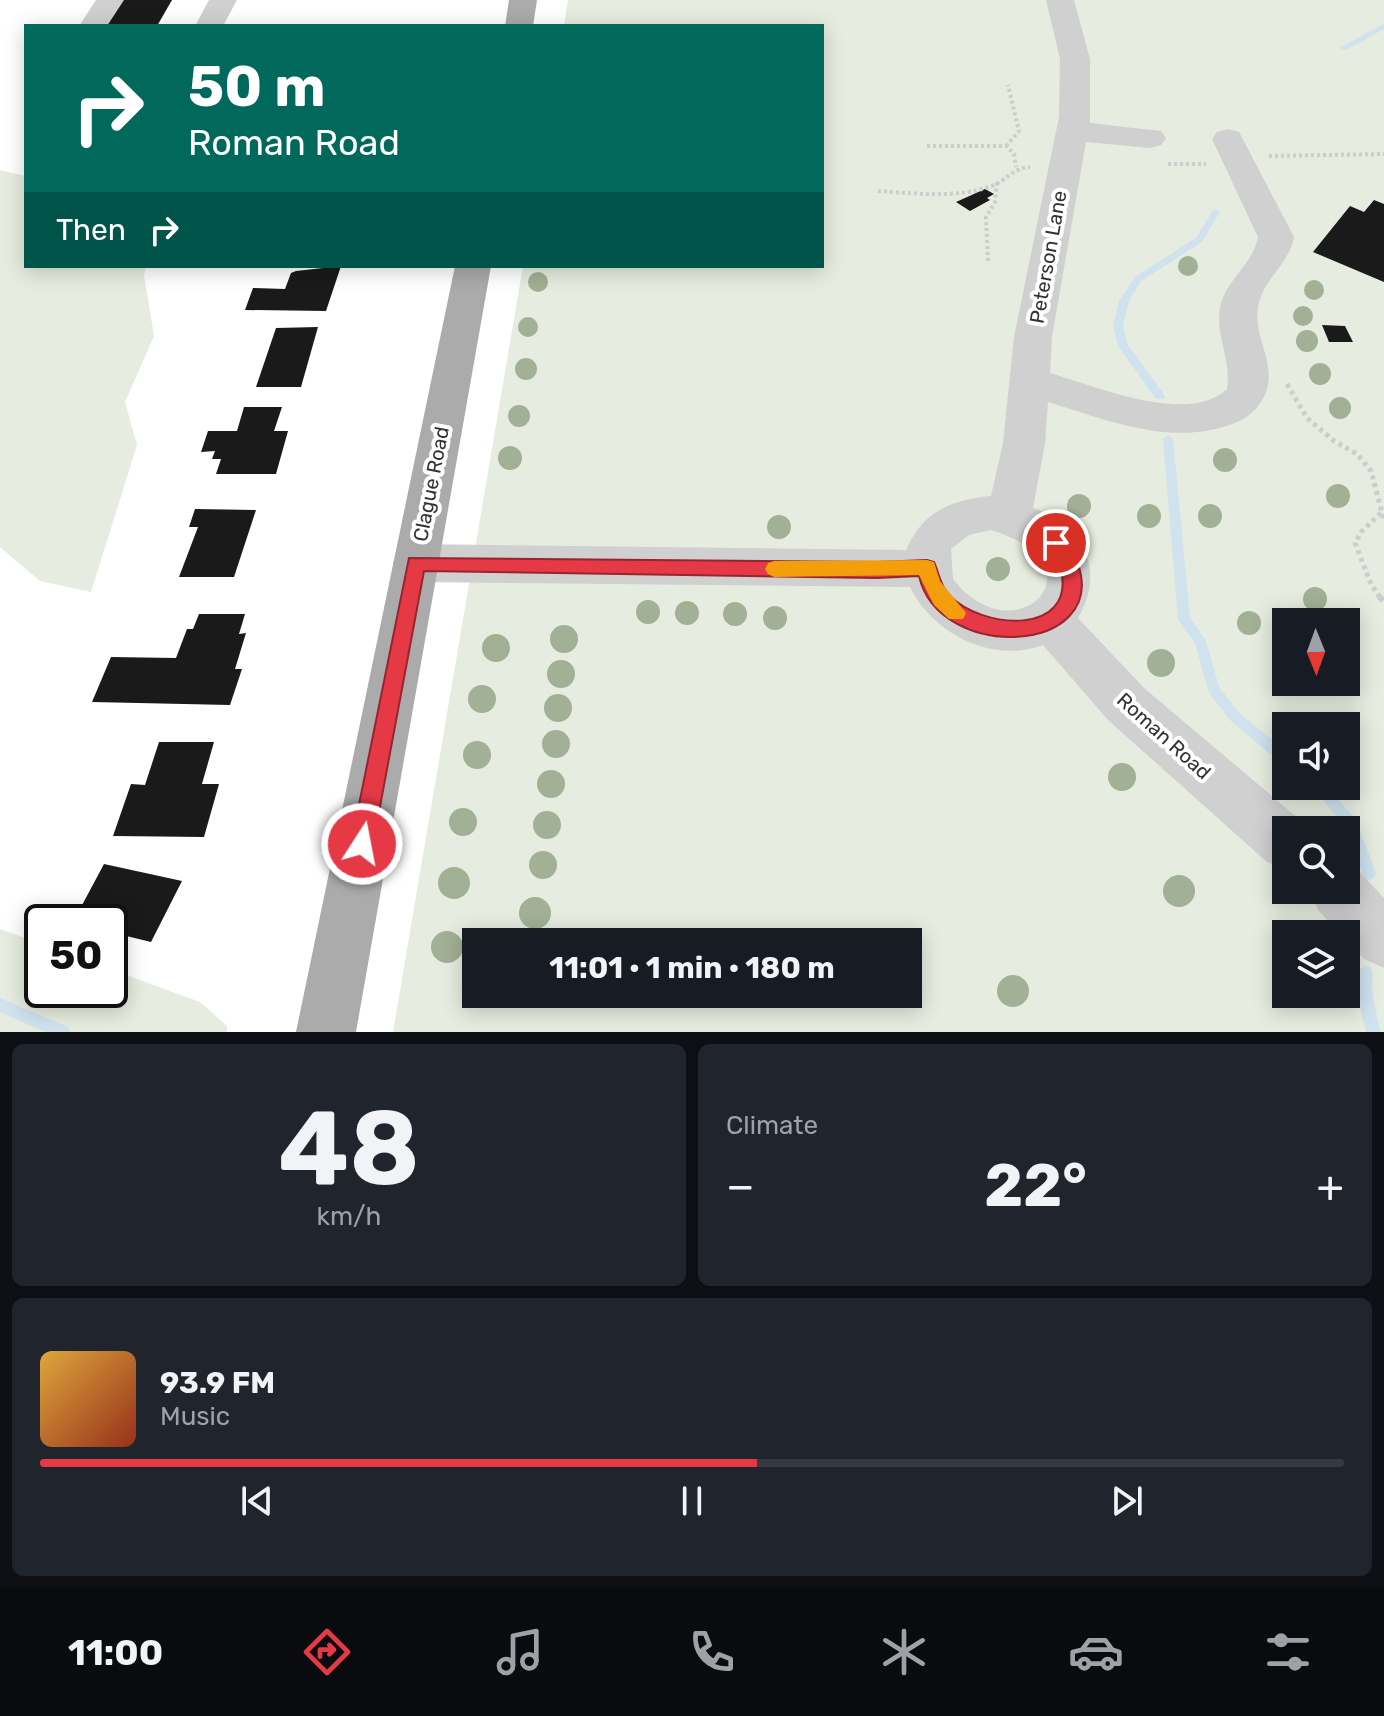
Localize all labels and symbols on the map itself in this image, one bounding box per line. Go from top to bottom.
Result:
street label: Peterson Lane [1024,189,1072,325]
street label: Clague Road [408,424,454,544]
pin [1022,509,1090,577]
north arrow [1272,608,1360,696]
street label: Roman Road [1112,688,1216,784]
position arrow [320,802,404,886]
speed limit sign: 50 [24,904,128,1008]

